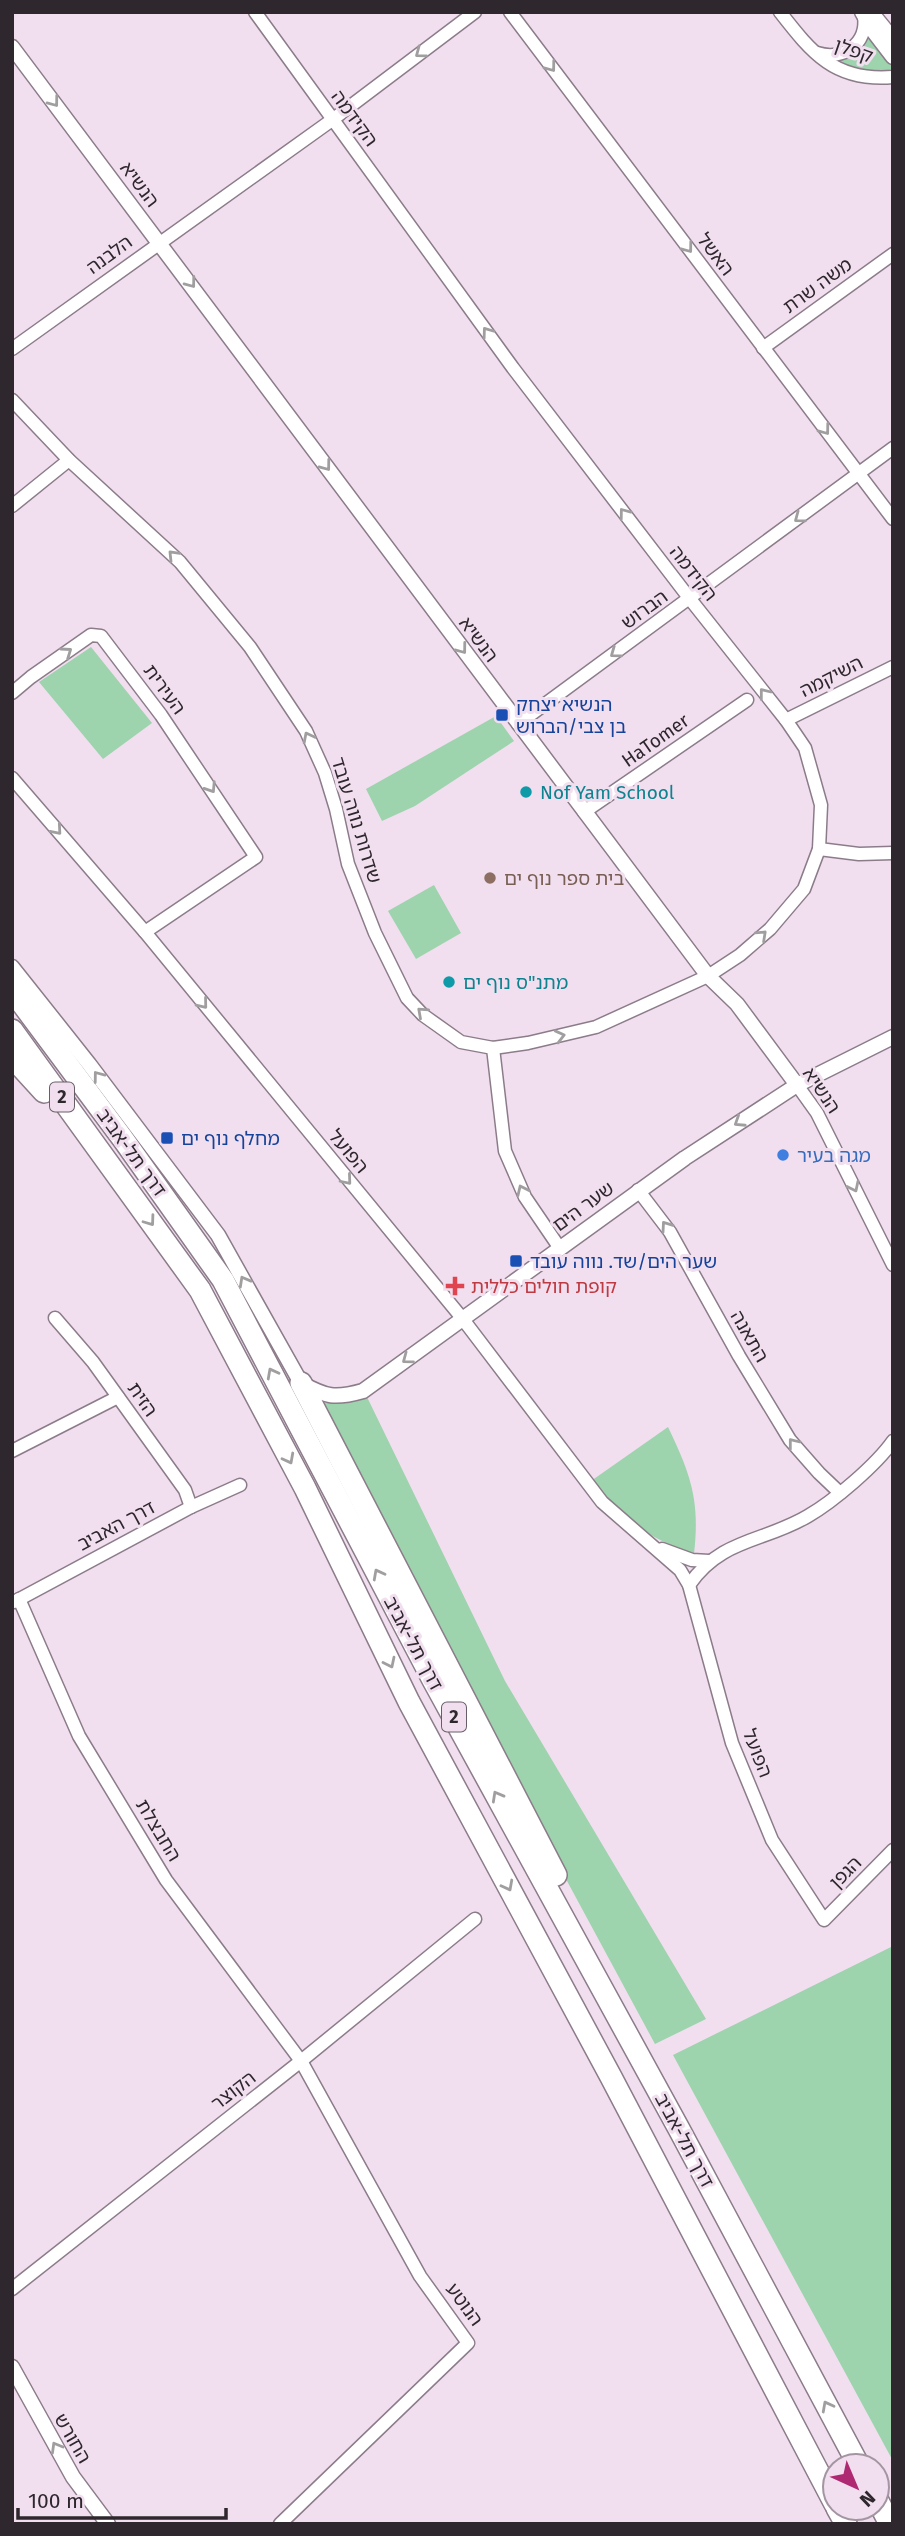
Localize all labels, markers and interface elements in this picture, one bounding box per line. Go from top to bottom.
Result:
street label: קפלן [831,33,876,68]
one-way arrow [416,45,428,58]
one-way arrow [542,59,555,72]
street label: הקידמה [326,86,383,151]
one-way arrow [45,94,58,107]
street label: הנשיא [115,157,164,211]
street label: האשל [692,228,739,280]
street label: הלבנה [82,230,137,279]
one-way arrow [679,241,692,253]
street label: משה שרת [778,253,856,318]
one-way arrow [182,276,195,288]
one-way arrow [483,327,495,340]
one-way arrow [817,422,829,434]
one-way arrow [318,458,330,471]
one-way arrow [620,509,633,521]
one-way arrow [794,510,807,523]
street label: הקידמה [665,541,722,606]
one-way arrow [168,550,181,563]
street label: הברוש [617,585,672,634]
street label: הנשיא [454,612,503,666]
one-way arrow [453,641,466,654]
one-way arrow [610,645,623,657]
one-way arrow [59,648,72,660]
street label: השיקמה [796,651,867,702]
street label: העירית [139,660,191,719]
one-way arrow [759,688,772,701]
place label: הנשיא יצחק בן צבי/הברוש [516,693,627,738]
marker: הנשיא יצחק בן צבי/הברוש [494,707,510,723]
street label: HaTomer [617,708,694,772]
one-way arrow [303,732,317,744]
street label: שדרות נווה עובד [326,754,387,886]
one-way arrow [203,781,216,794]
place label: Nof Yam School [540,781,675,804]
marker: Nof Yam School [518,784,534,800]
one-way arrow [49,822,61,835]
place label: בית ספר נוף ים [504,867,624,890]
marker: בית ספר נוף ים [482,870,498,886]
one-way arrow [754,931,767,943]
place label: מתנ"ס נוף ים [463,971,568,994]
marker: מתנ"ס נוף ים [441,974,457,990]
one-way arrow [195,996,208,1008]
one-way arrow [417,1008,430,1021]
one-way arrow [553,1030,565,1044]
street label: הנשיא [798,1063,845,1118]
one-way arrow [94,1071,107,1084]
road number: 2 [50,1082,74,1112]
street label: דרך תל-אביב [92,1104,171,1201]
one-way arrow [734,1114,747,1127]
street label: הפועל [324,1125,374,1178]
place label: מחלף נוף ים [181,1127,280,1150]
marker: מחלף נוף ים [159,1130,175,1146]
place label: מגה בעיר [797,1144,871,1167]
marker: מגה בעיר [775,1147,791,1163]
one-way arrow [339,1172,352,1184]
street label: שער הים [548,1177,618,1236]
one-way arrow [845,1180,859,1192]
one-way arrow [516,1185,530,1197]
one-way arrow [142,1213,154,1226]
one-way arrow [661,1221,674,1234]
place label: שער הים/שד. נווה עובד [530,1250,717,1273]
marker: שער הים/שד. נווה עובד [508,1253,524,1269]
place label: קופת חולים כללית [471,1275,617,1298]
one-way arrow [239,1276,252,1288]
marker: קופת חולים כללית [445,1276,465,1296]
street label: התאנה [726,1306,774,1366]
one-way arrow [402,1351,415,1363]
one-way arrow [267,1368,280,1380]
street label: הזית [123,1378,162,1421]
one-way arrow [789,1438,802,1451]
one-way arrow [281,1452,294,1464]
street label: דרך האביב [73,1495,159,1555]
one-way arrow [373,1569,386,1582]
street label: דרך תל-אביב [379,1592,448,1694]
one-way arrow [381,1656,395,1668]
road number: 2 [442,1702,466,1732]
street label: הפועל [738,1726,777,1781]
one-way arrow [492,1791,505,1804]
street label: החבצלת [131,1795,186,1866]
street label: הגפן [824,1851,866,1893]
one-way arrow [500,1878,513,1891]
street label: הקוצר [207,2066,260,2115]
street label: דרך תל-אביב [650,2089,719,2191]
street label: הנוטע [441,2278,488,2330]
one-way arrow [822,2401,835,2413]
street label: החורש [49,2409,96,2467]
one-way arrow [51,2442,64,2454]
north arrow [821,2452,891,2522]
scale bar [18,2476,226,2520]
text: N [855,2486,880,2512]
text: 100 m [28,2488,84,2514]

